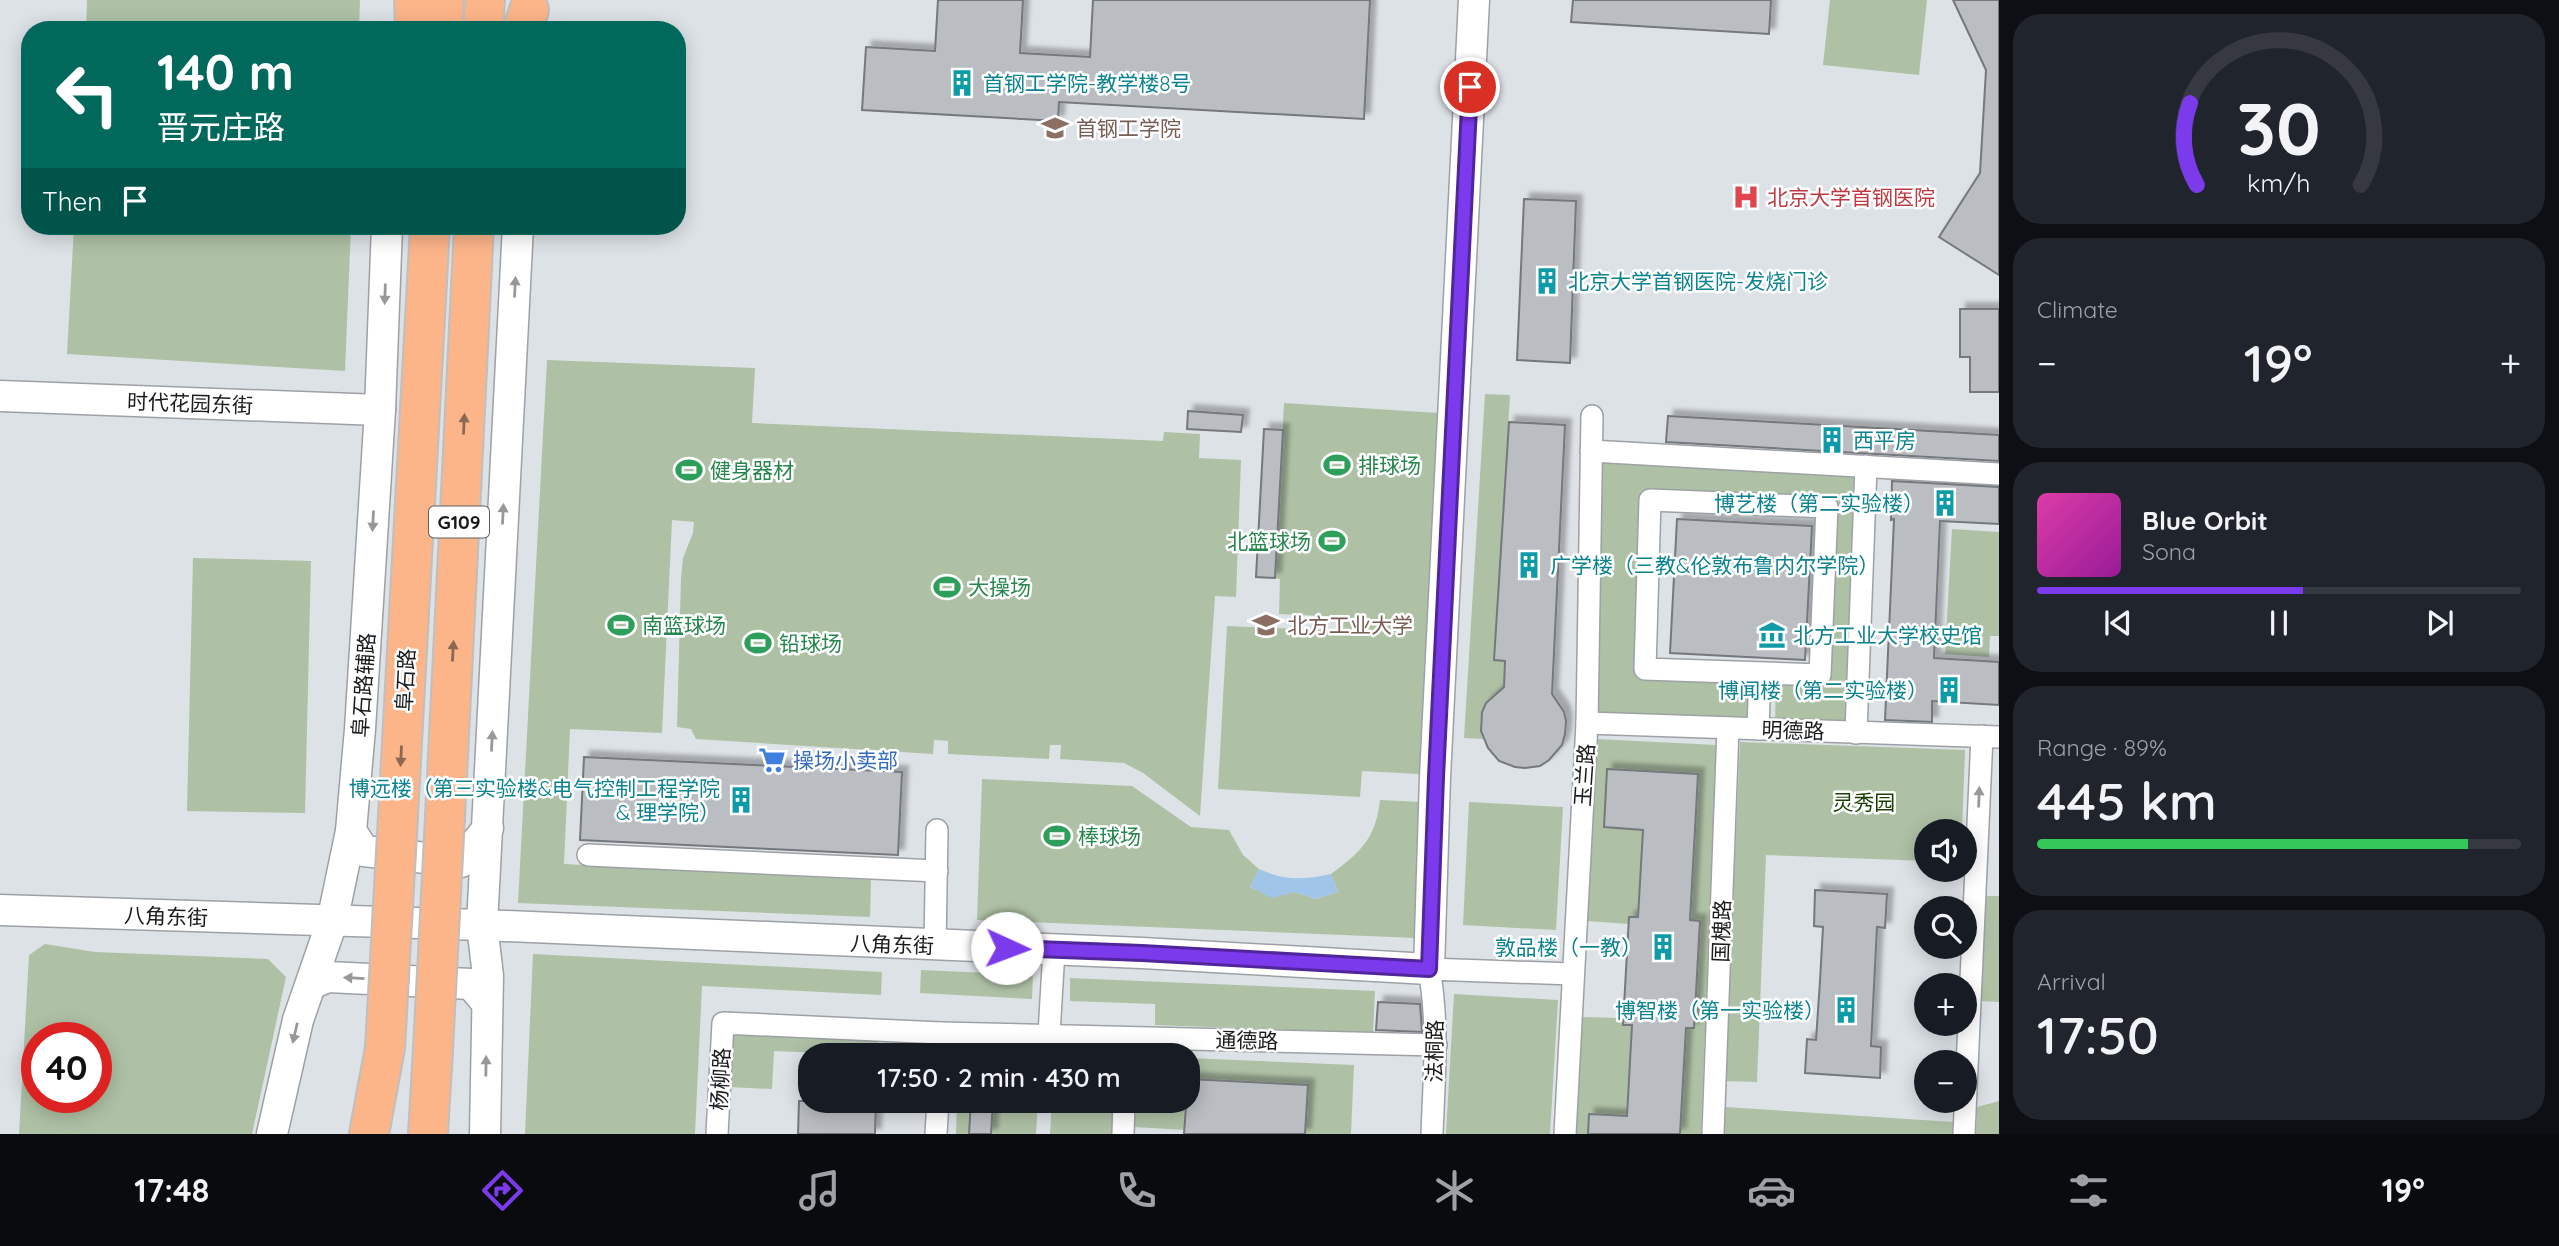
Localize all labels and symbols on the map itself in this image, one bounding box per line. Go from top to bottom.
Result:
pin [1440,57,1500,117]
building icon: 首钢工学院-教学楼8号 [947,68,977,98]
place label: 首钢工学院-教学楼8号 [983,70,1192,96]
school or university icon: 首钢工学院 [1040,113,1070,143]
place label: 首钢工学院 [1076,115,1181,141]
hospital icon: 北京大学首钢医院 [1731,182,1761,212]
place label: 北京大学首钢医院 [1767,184,1935,210]
building icon: 北京大学首钢医院-发烧门诊 [1532,266,1562,296]
place label: 北京大学首钢医院-发烧门诊 [1568,268,1828,294]
one-way arrow [509,275,520,297]
one-way arrow [379,283,390,305]
street label: 时代花园东街 [127,388,253,418]
one-way arrow [459,413,470,435]
building icon: 西平房 [1817,425,1847,455]
place label: 西平房 [1853,427,1916,453]
sports icon: 排球场 [1322,450,1352,480]
place label: 排球场 [1358,452,1421,478]
sports icon: 健身器材 [674,455,704,485]
place label: 健身器材 [710,457,794,483]
building icon: 博艺楼（第二实验楼） [1930,488,1960,518]
place label: 博艺楼（第二实验楼） [1714,490,1924,516]
one-way arrow [498,502,509,524]
road number: G109 [429,506,489,538]
one-way arrow [367,510,378,532]
sports icon: 北篮球场 [1317,526,1347,556]
place label: 北篮球场 [1227,528,1311,554]
building icon: 广学楼（三教&伦敦布鲁内尔学院） [1514,550,1544,580]
place label: 广学楼（三教&伦敦布鲁内尔学院） [1550,552,1879,578]
sports icon: 大操场 [932,572,962,602]
place label: 大操场 [968,574,1031,600]
sports icon: 南篮球场 [606,610,636,640]
school or university icon: 北方工业大学 [1251,610,1281,640]
place label: 南篮球场 [642,612,726,638]
place label: 北方工业大学 [1287,612,1413,638]
museum icon: 北方工业大学校史馆 [1757,620,1787,650]
place label: 北方工业大学校史馆 [1793,622,1982,648]
sports icon: 铅球场 [743,628,773,658]
place label: 铅球场 [779,630,842,656]
street label: 阜石路辅路 [346,632,380,738]
one-way arrow [448,640,459,662]
street label: 阜石路 [390,648,420,712]
building icon: 博闻楼（第二实验楼） [1934,675,1964,705]
place label: 博闻楼（第二实验楼） [1718,677,1928,703]
street label: 明德路 [1761,716,1825,744]
one-way arrow [487,730,498,752]
street label: 玉兰路 [1569,743,1599,807]
supermarket icon: 操场小卖部 [757,745,787,775]
one-way arrow [395,746,406,768]
place label: 操场小卖部 [793,747,898,773]
place label: 博远楼（第三实验楼&电气控制工程学院 & 理学院） [349,775,720,825]
building icon: 博远楼（第三实验楼&电气控制工程学院 & 理学院） [726,785,756,815]
one-way arrow [1974,785,1985,807]
park label: 灵秀园 [1833,789,1896,815]
sports icon: 棒球场 [1042,821,1072,851]
place label: 棒球场 [1078,823,1141,849]
street label: 国槐路 [1707,899,1735,963]
street label: 八角东街 [124,902,208,930]
position arrow [970,911,1044,985]
street label: 八角东街 [850,930,934,958]
building icon: 敦品楼（一教） [1648,932,1678,962]
place label: 敦品楼（一教） [1495,934,1642,960]
one-way arrow [342,972,364,983]
building icon: 博智楼（第一实验楼） [1831,995,1861,1025]
place label: 博智楼（第一实验楼） [1615,997,1825,1023]
street label: 法桐路 [1420,1019,1448,1083]
speed limit sign: 40 [21,1022,112,1113]
one-way arrow [289,1022,300,1044]
street label: 通德路 [1215,1026,1279,1054]
street label: 杨柳路 [705,1047,735,1111]
one-way arrow [480,1055,491,1077]

